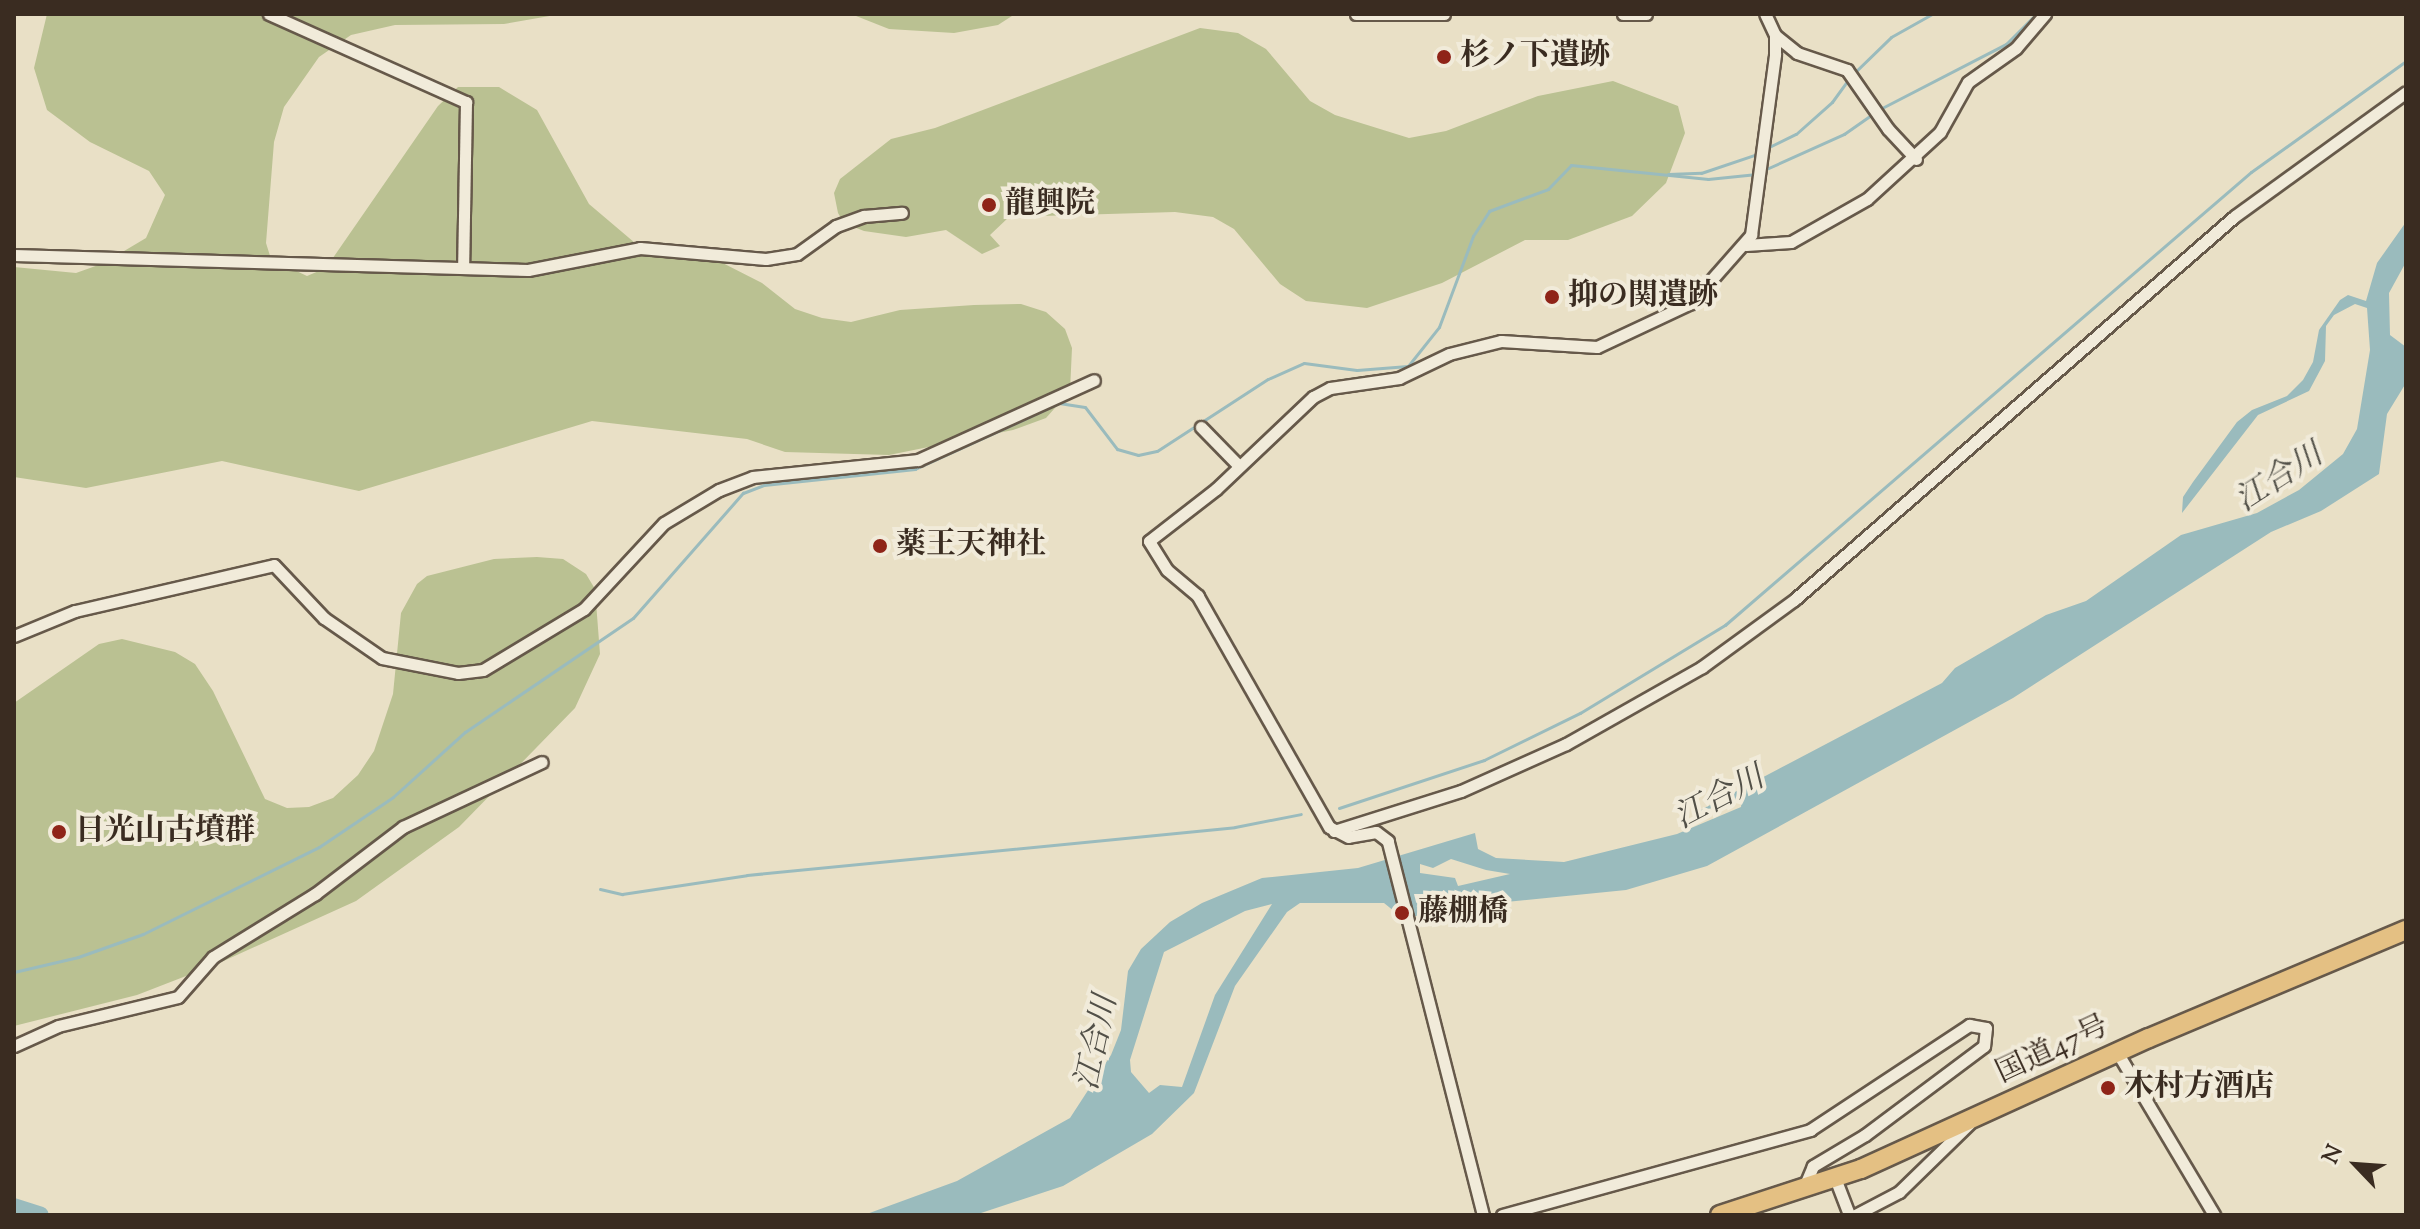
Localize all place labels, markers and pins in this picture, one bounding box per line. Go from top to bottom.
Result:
place label: 杉ノ下遺跡 [1460,39,1610,75]
marker: 杉ノ下遺跡 [1435,48,1453,66]
place label: 龍興院 [1005,187,1095,223]
marker: 龍興院 [980,196,998,214]
place label: 抑の関遺跡 [1568,279,1718,315]
marker: 抑の関遺跡 [1543,288,1561,306]
place label: 薬王天神社 [896,528,1046,564]
marker: 薬王天神社 [871,537,889,555]
place label: 日光山古墳群 [75,814,255,850]
marker: 日光山古墳群 [50,823,68,841]
place label: 藤棚橋 [1418,895,1508,931]
marker: 藤棚橋 [1393,904,1411,922]
place label: 木村方酒店 [2124,1070,2274,1106]
marker: 木村方酒店 [2099,1079,2117,1097]

